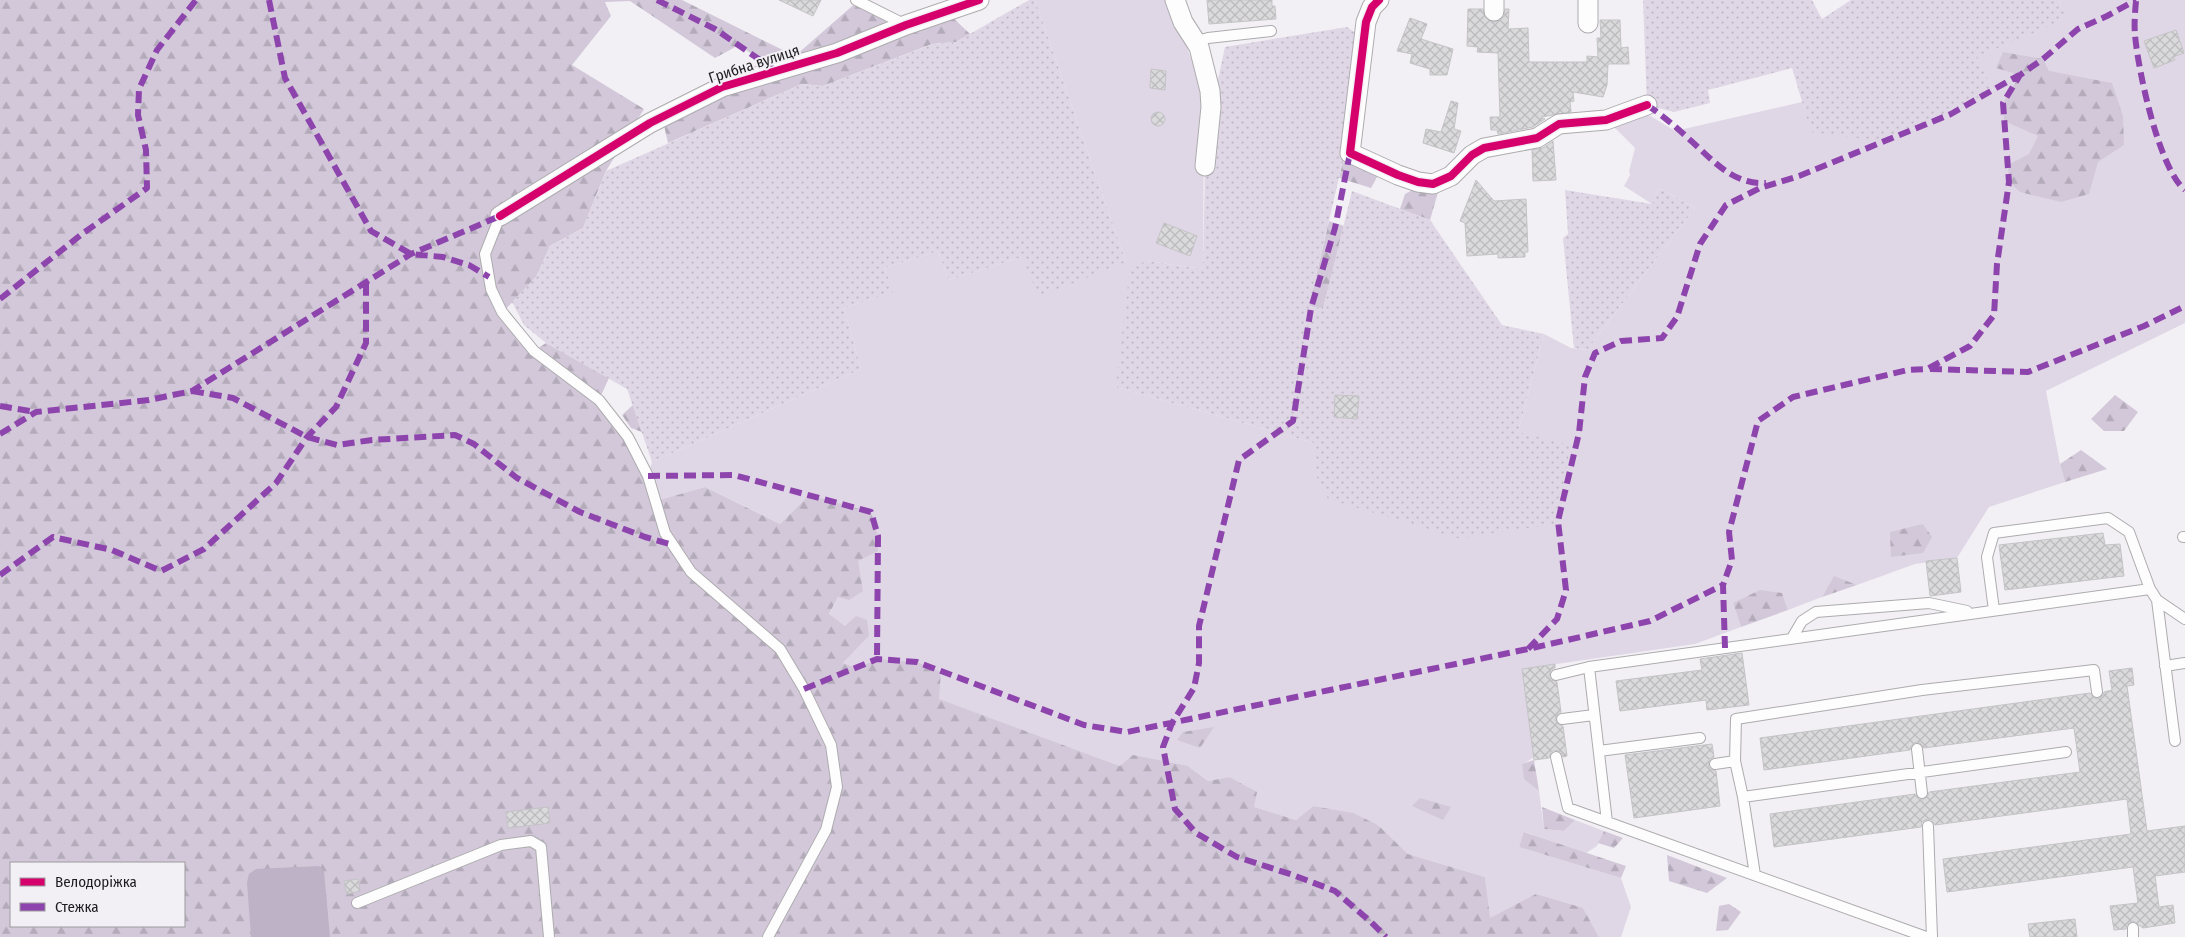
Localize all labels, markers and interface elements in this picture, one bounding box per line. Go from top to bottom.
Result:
street label: Грибна вулиця [706,41,802,87]
legend [10,862,185,927]
text: Велодоріжка [55,873,137,891]
text: Стежка [55,898,99,916]

